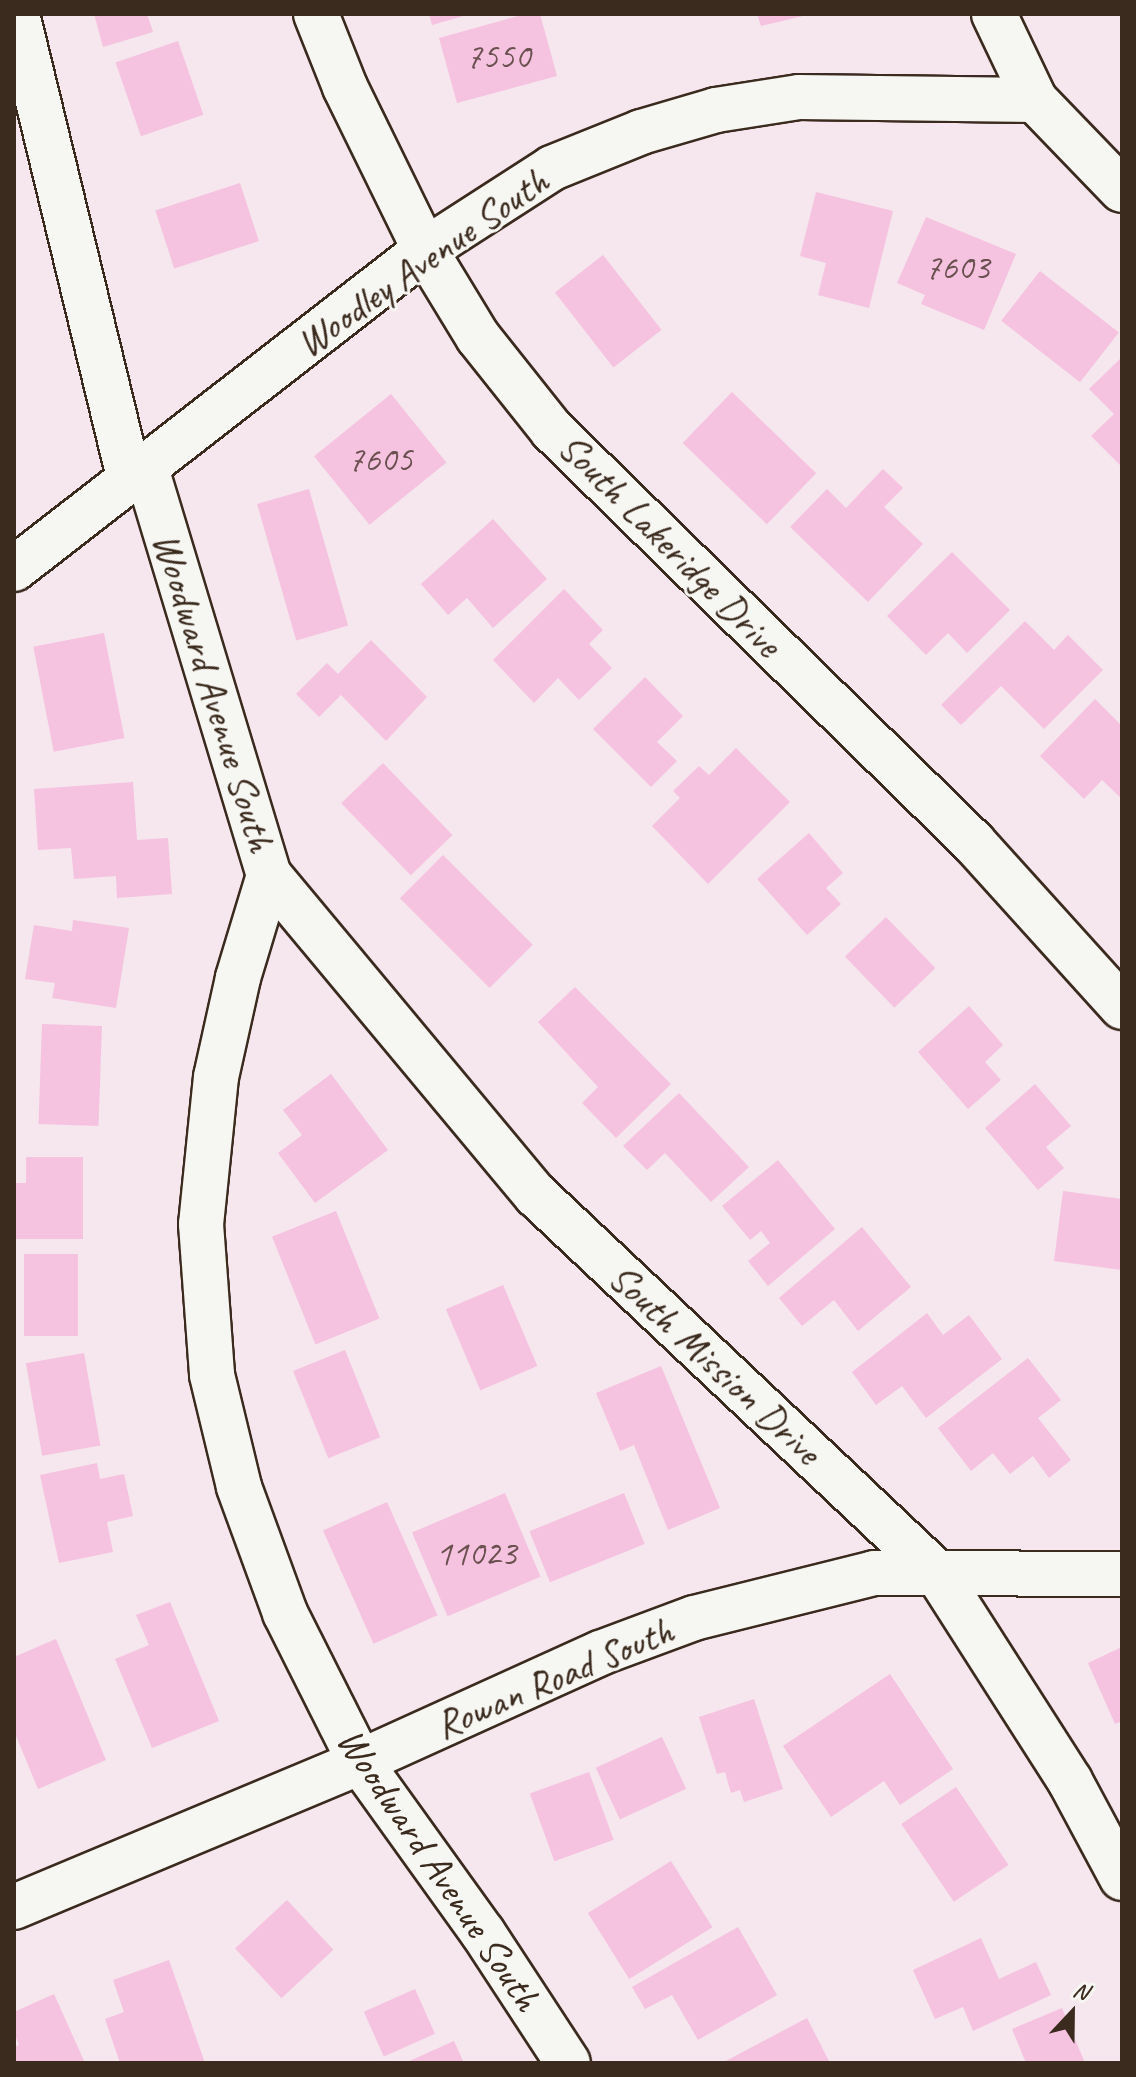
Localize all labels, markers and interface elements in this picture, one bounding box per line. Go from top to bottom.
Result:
house number: 7550 [466,35,530,79]
street label: Woodley Avenue South [287,157,557,367]
house number: 7603 [925,246,989,290]
street label: South Lakeridge Drive [548,423,792,667]
house number: 7605 [348,438,412,482]
street label: Woodward Avenue South [143,527,285,857]
street label: South Mission Drive [598,1253,832,1475]
house number: 11023 [436,1532,516,1576]
street label: Rowan Road South [427,1606,681,1750]
street label: Woodward Avenue South [327,1719,551,2019]
north arrow [1032,1973,1112,2053]
text: N [1069,1975,1093,2006]

